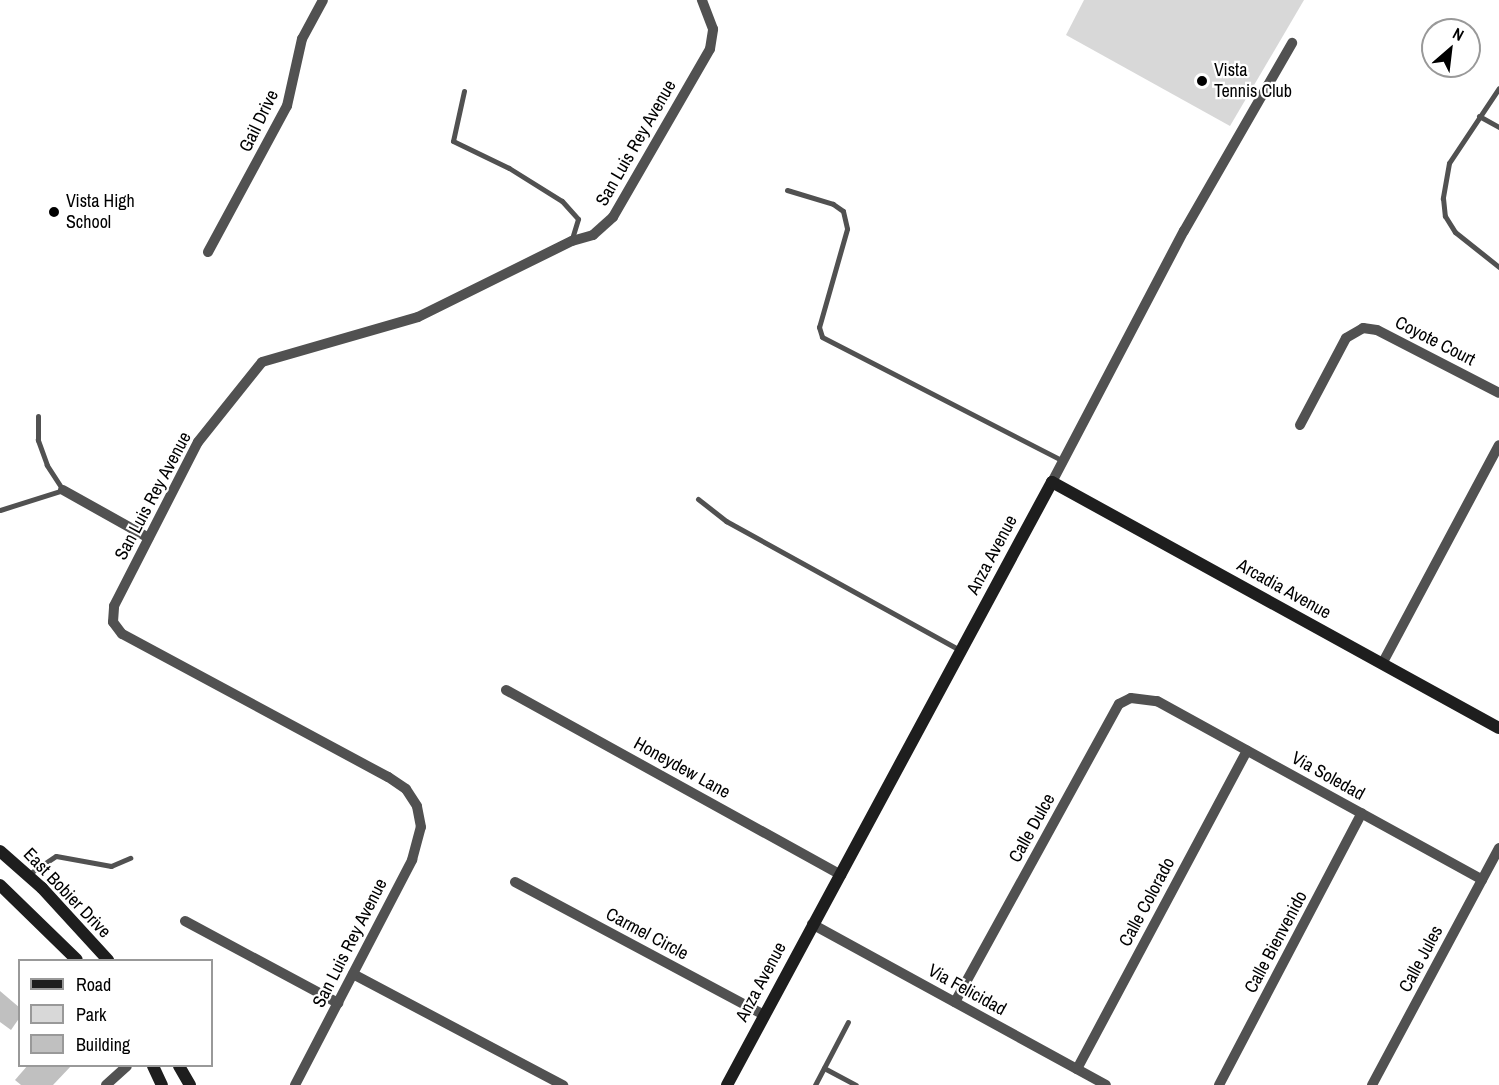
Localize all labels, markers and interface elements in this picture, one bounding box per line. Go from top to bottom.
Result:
north arrow [1421,18,1481,78]
text: N [1449,22,1468,46]
place label: Vista Tennis Club [1214,60,1292,103]
marker: Vista Tennis Club [1195,74,1209,88]
street label: San Luis Rey Avenue [591,76,681,210]
street label: Gail Drive [235,86,283,156]
place label: Vista High School [66,191,135,234]
marker: Vista High School [47,205,61,219]
street label: Coyote Court [1391,312,1479,370]
street label: San Luis Rey Avenue [110,428,196,564]
street label: Anza Avenue [962,511,1022,599]
street label: Arcadia Avenue [1233,554,1335,624]
street label: Honeydew Lane [630,733,734,803]
street label: Via Soledad [1288,747,1368,805]
street label: Calle Dulce [1004,790,1060,866]
street label: East Bobier Drive [19,844,115,942]
street label: Calle Colorado [1115,854,1179,950]
street label: San Luis Rey Avenue [308,875,392,1011]
street label: Calle Bienvenido [1240,887,1312,997]
street label: Carmel Circle [602,903,692,965]
street label: Calle Jules [1395,922,1447,996]
street label: Anza Avenue [731,938,791,1026]
legend [18,959,213,1067]
street label: Via Felicidad [924,960,1010,1020]
text: Road [76,972,111,997]
text: Park [76,1002,106,1027]
text: Building [76,1032,130,1057]

